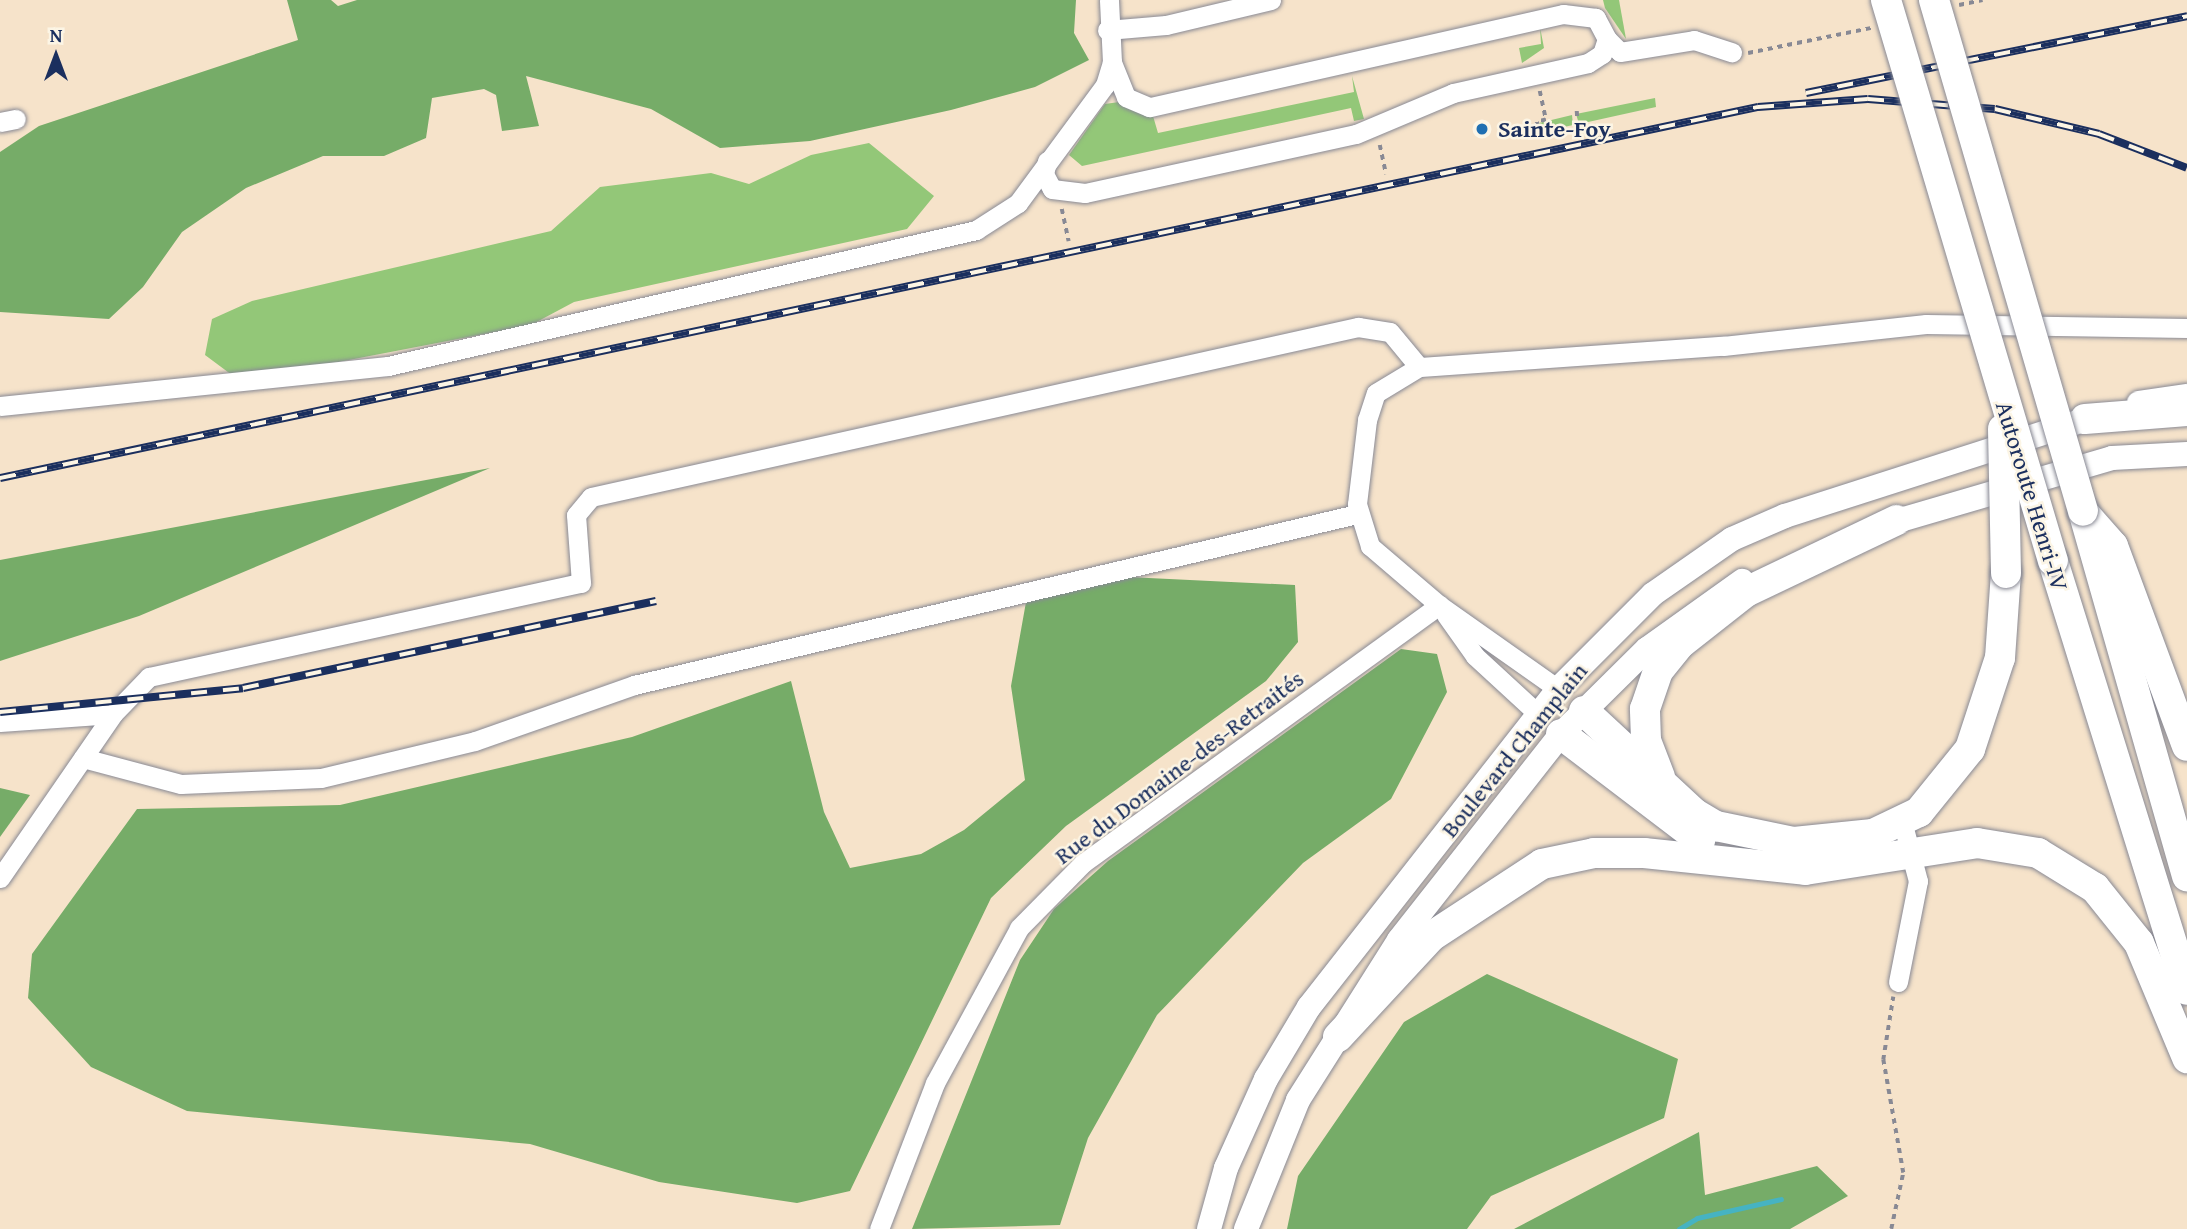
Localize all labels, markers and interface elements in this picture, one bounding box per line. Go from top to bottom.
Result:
north arrow [21,21,91,91]
text: N [50,21,62,49]
place label: Sainte-Foy [1498,115,1611,143]
marker: Sainte-Foy [1472,119,1492,139]
street label: Autoroute Henri-IV [1989,398,2075,594]
street label: Boulevard Champlain [1435,657,1593,843]
street label: Rue du Domaine-des-Retraités [1049,664,1309,870]

